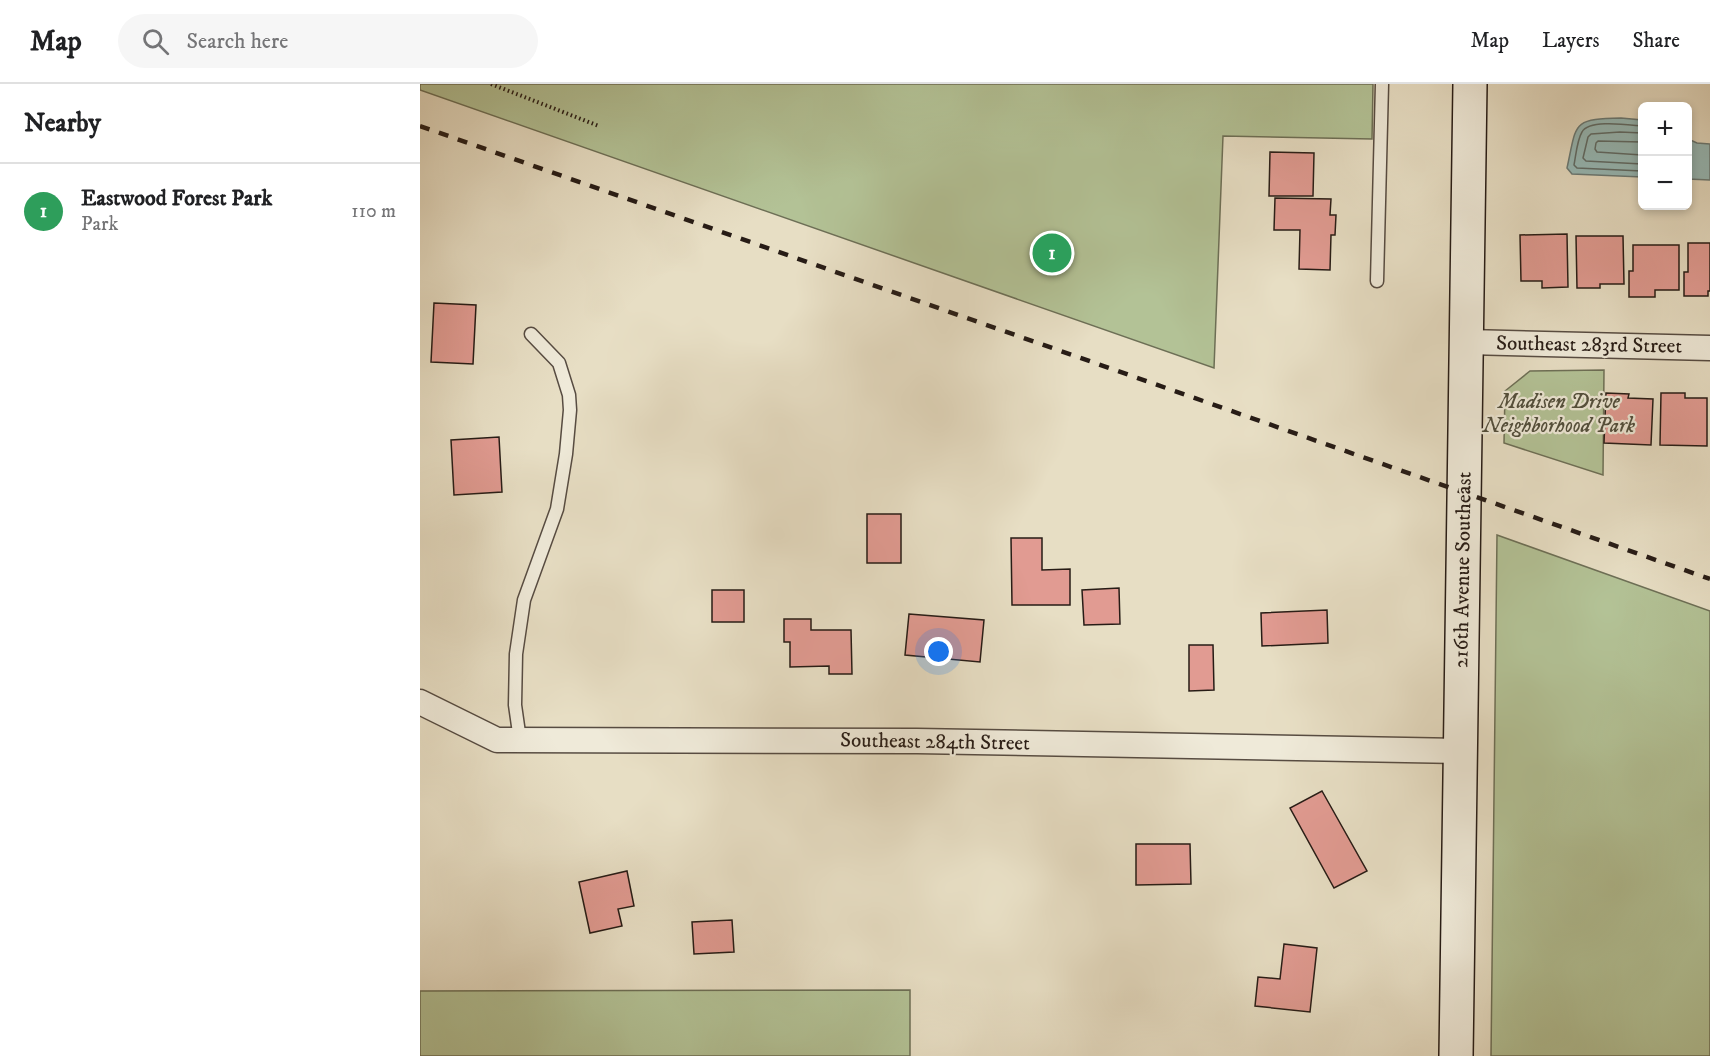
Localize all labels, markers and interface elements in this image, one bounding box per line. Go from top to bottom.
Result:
search box [118,14,538,68]
text: Map [30,24,82,59]
icon: search [139,25,172,58]
text: Search here [187,28,288,55]
text: Map [1470,28,1509,54]
text: Layers [1542,28,1600,54]
text: Share [1633,28,1680,54]
map controls [1638,102,1692,210]
button: + [1638,102,1692,156]
text: Nearby [24,107,101,140]
button: − [1638,156,1692,210]
text: Eastwood Forest Park [81,185,272,212]
text: 1 [40,199,47,224]
text: 110 m [351,199,396,224]
text: Park [81,212,118,237]
pin: 1 [1032,230,1072,276]
street label: Southeast 283rd Street [1496,330,1682,360]
park label: Madisen Drive Neighborhood Park [1482,389,1635,439]
street label: 216th Avenue Southeast [1448,471,1478,668]
your location [924,637,953,666]
street label: Southeast 284th Street [840,727,1030,757]

